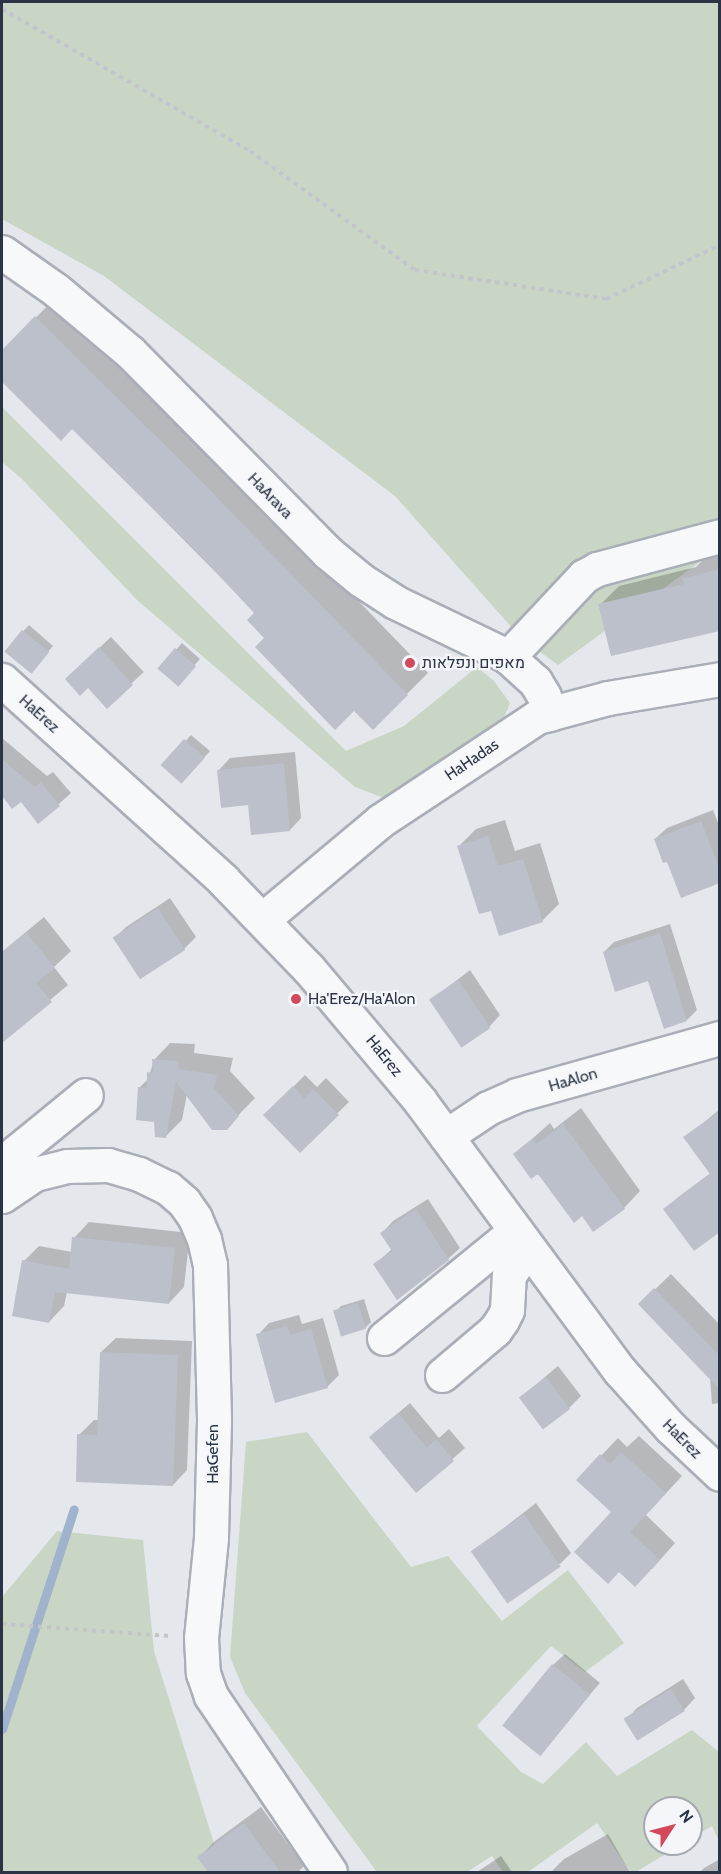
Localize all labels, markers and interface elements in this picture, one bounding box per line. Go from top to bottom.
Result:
street label: HaArava [243,469,297,523]
place label: מאפים ונפלאות [422,653,525,673]
marker: מאפים ונפלאות [403,656,417,670]
street label: HaErez [15,691,63,737]
street label: HaHadas [442,735,502,785]
place label: Ha'Erez/Ha'Alon [308,989,415,1009]
marker: Ha'Erez/Ha'Alon [289,992,303,1006]
street label: HaErez [361,1031,407,1081]
street label: HaAlon [546,1064,600,1096]
street label: HaErez [658,1415,706,1463]
street label: HaGefen [203,1424,223,1484]
north arrow [643,1796,703,1856]
text: N [675,1806,697,1826]

